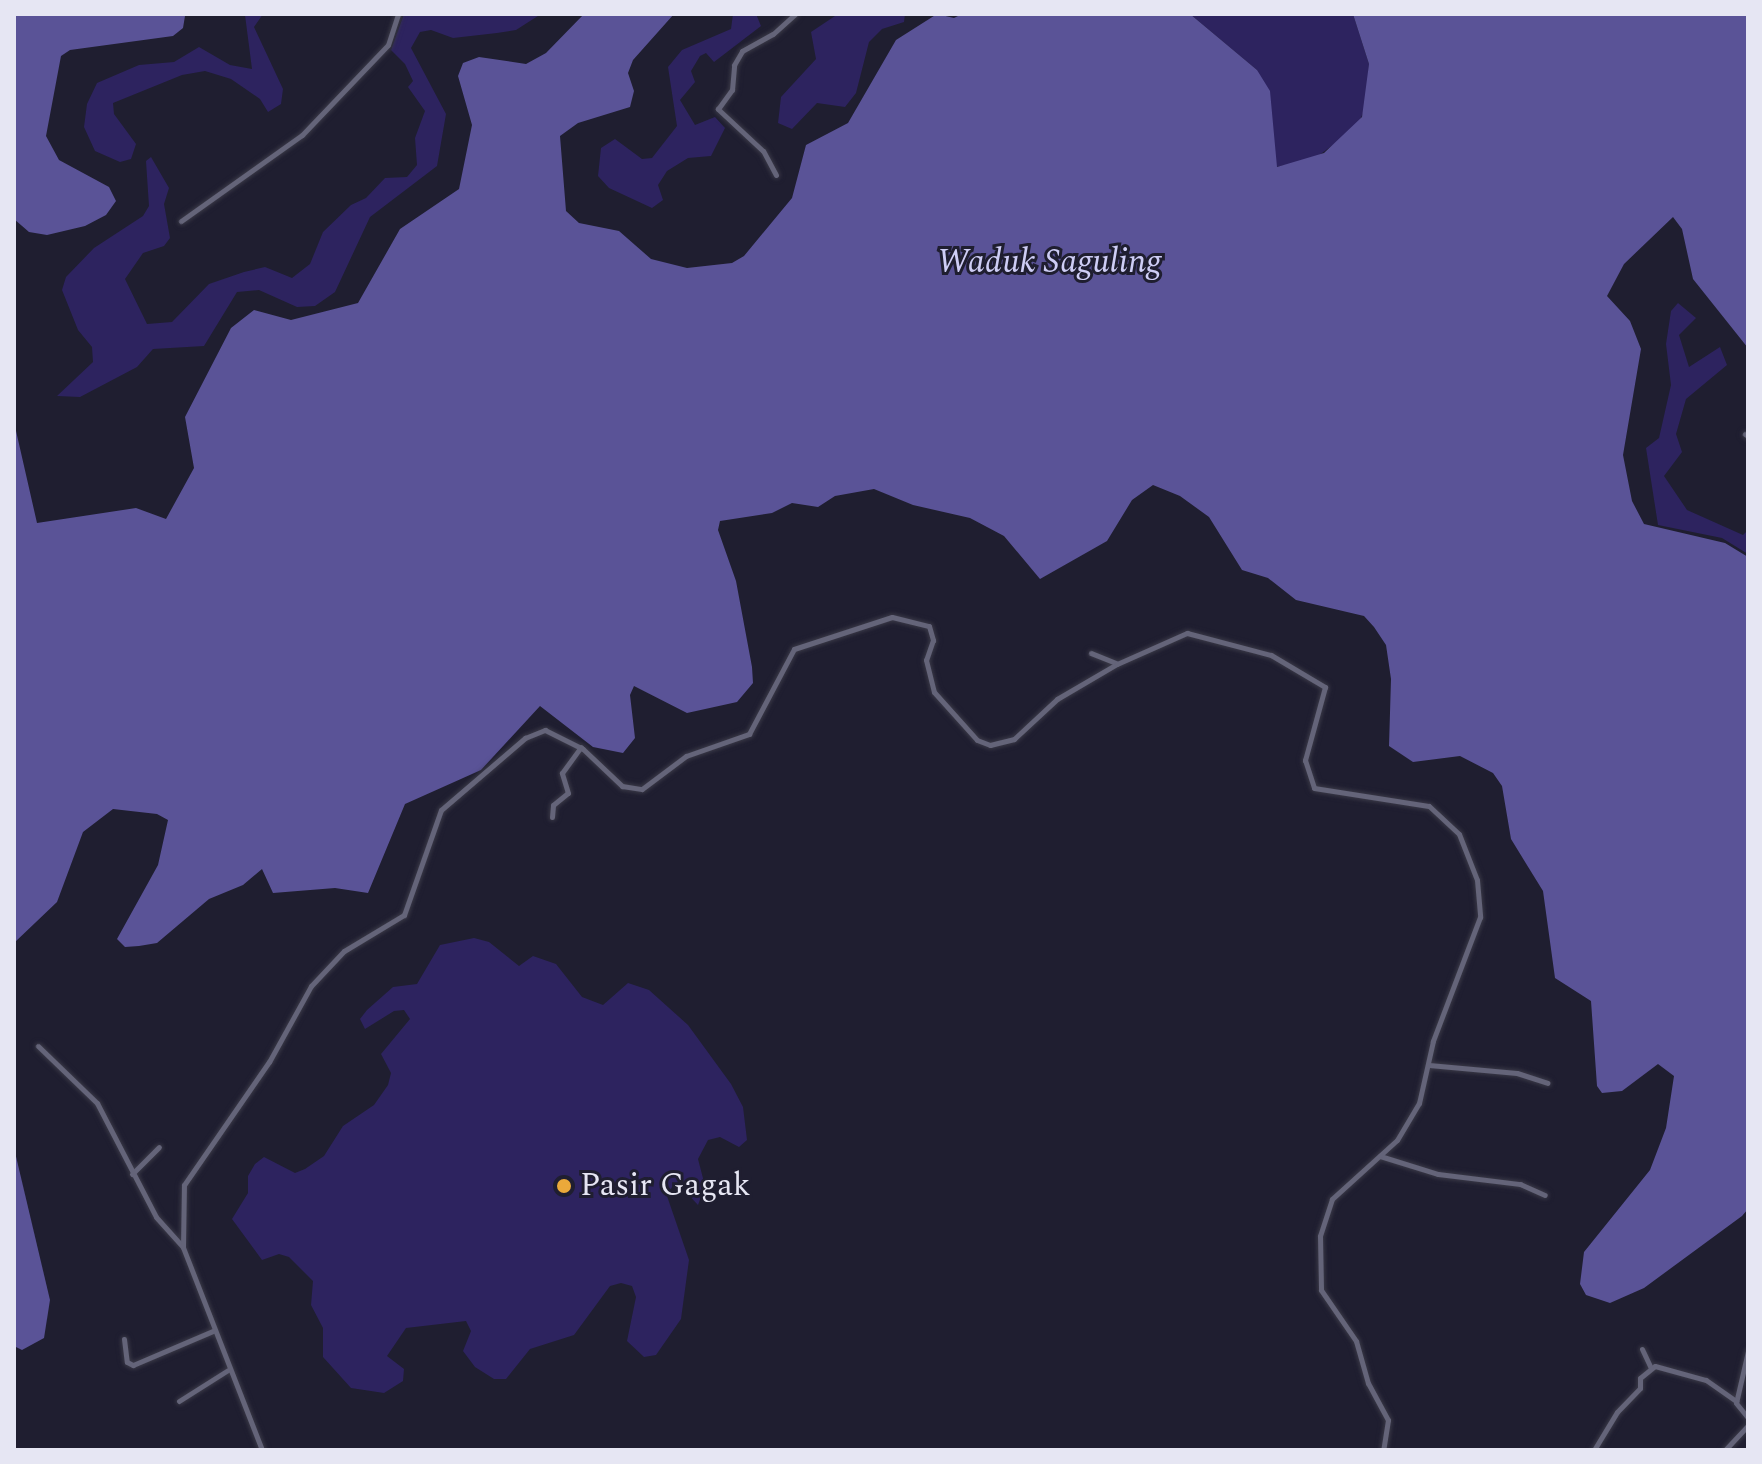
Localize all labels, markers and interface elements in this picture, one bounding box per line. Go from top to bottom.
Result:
water label: Waduk Saguling [937,243,1161,283]
place label: Pasir Gagak [580,1167,751,1205]
marker: Pasir Gagak [555,1177,573,1195]

